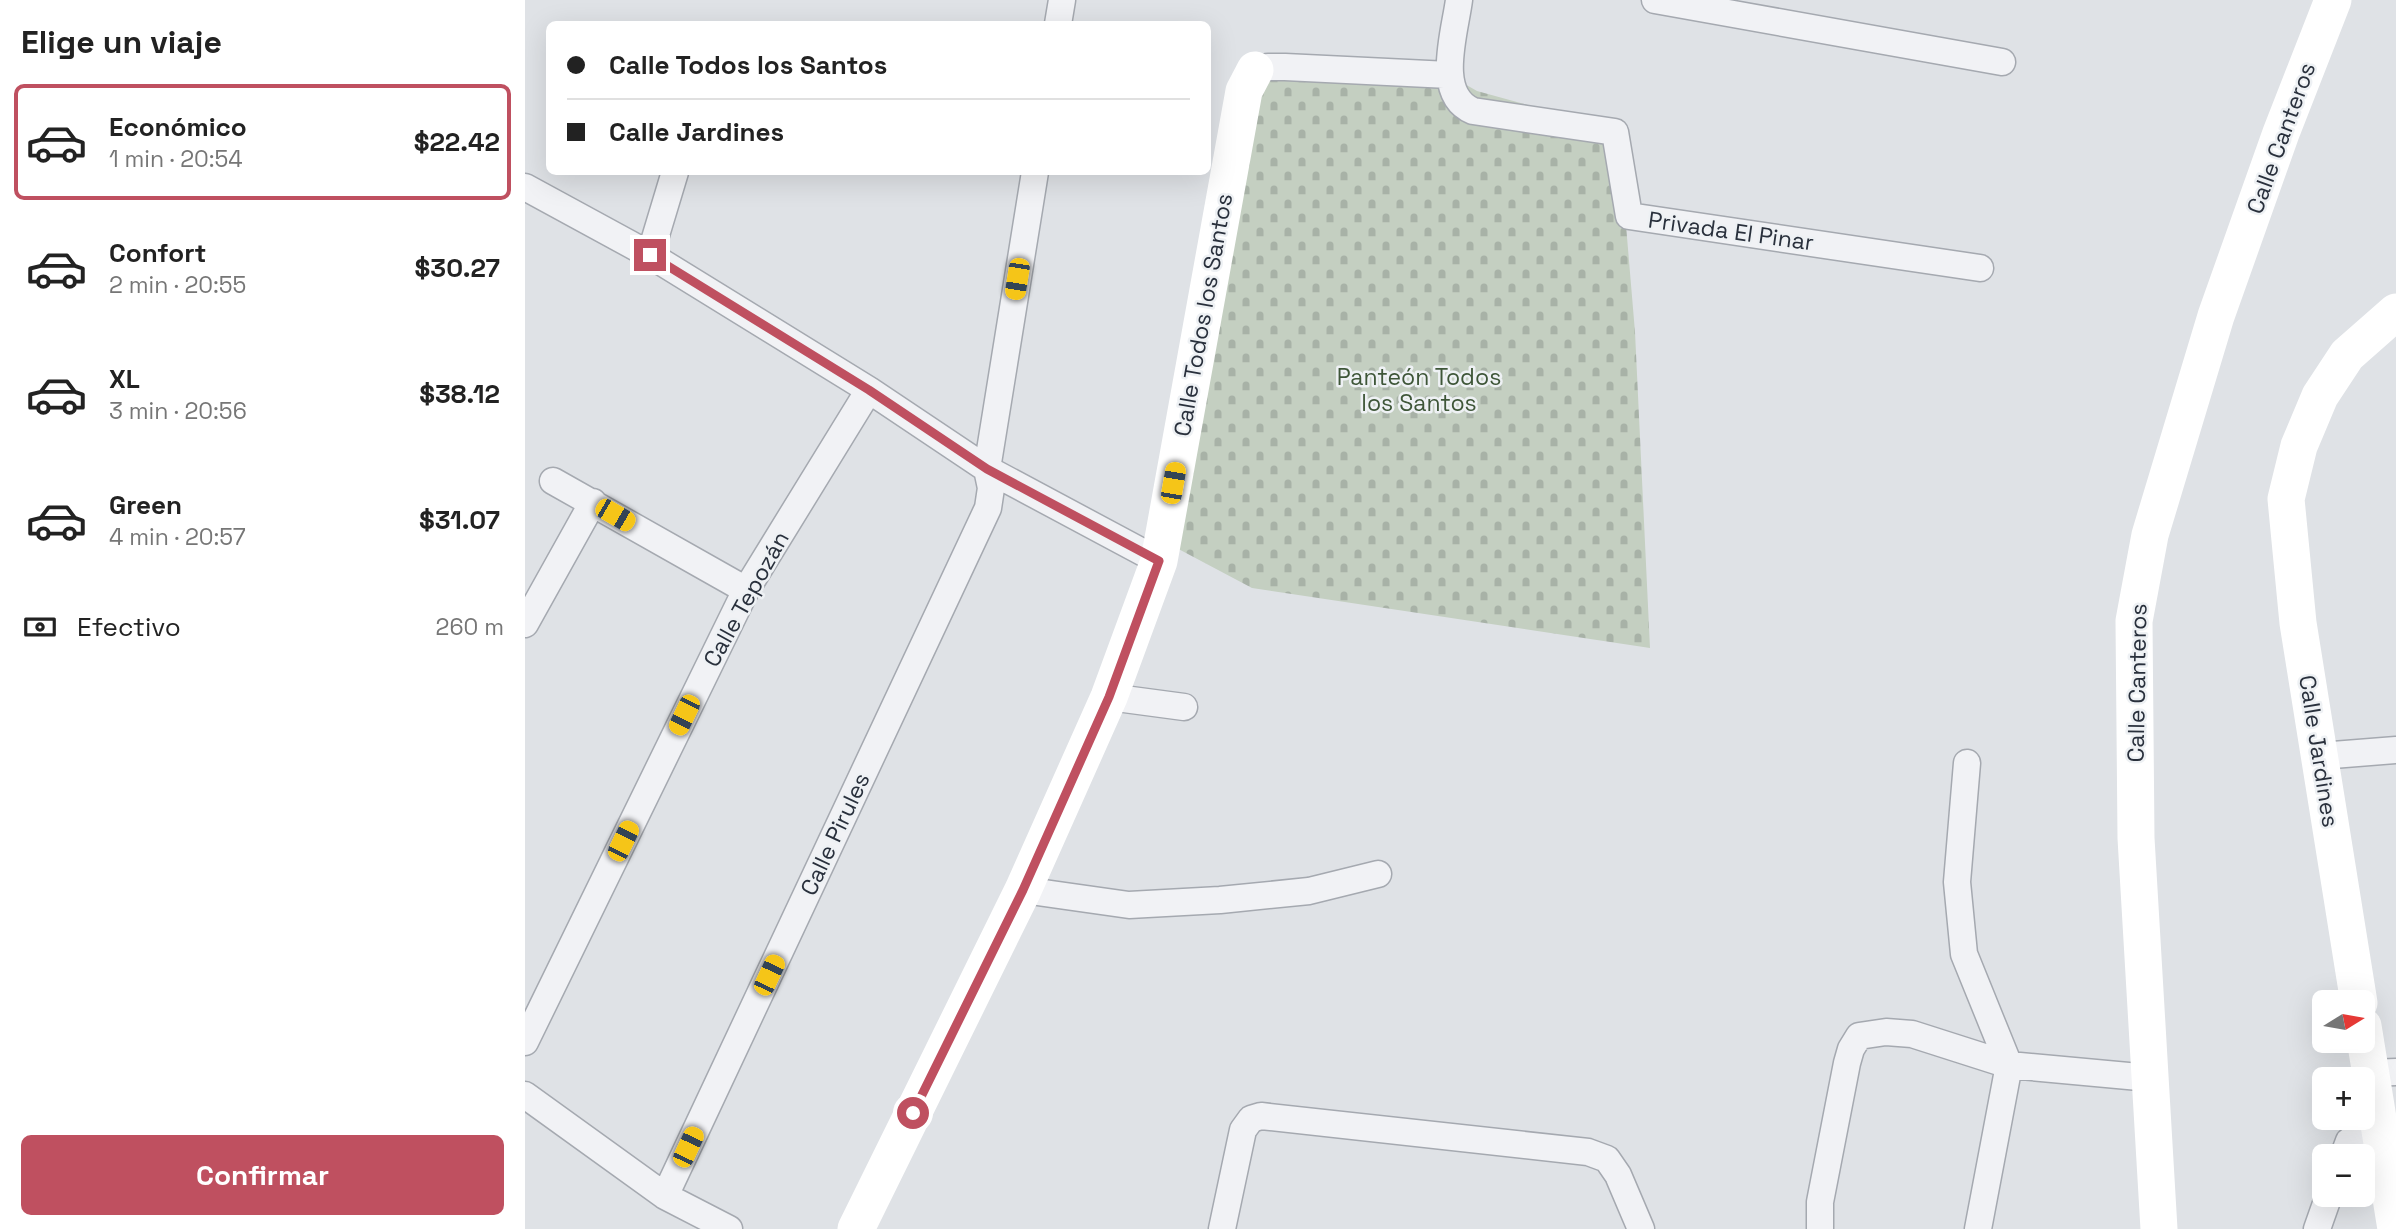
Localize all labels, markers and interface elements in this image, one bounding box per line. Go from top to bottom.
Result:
text: Elige un viaje [21,22,222,62]
text: Calle Todos los Santos [609,48,887,82]
street label: Calle Canteros [2240,58,2322,218]
text: Económico [109,110,247,144]
icon: car [25,111,88,174]
text: Calle Jardines [609,115,784,149]
text: $22.42 [414,125,500,159]
text: 1 min · 20:54 [109,144,243,174]
street label: Calle Todos los Santos [1167,191,1239,439]
street label: Privada El Pinar [1646,205,1816,257]
text: Confort [109,236,206,270]
icon: car [25,237,88,300]
route end [634,239,666,271]
text: $30.27 [415,251,500,285]
car [1004,257,1031,301]
text: 2 min · 20:55 [109,270,246,300]
text: XL [109,362,140,396]
park label: Panteón Todos los Santos [1337,362,1501,418]
icon: car [25,363,88,426]
text: $38.12 [419,377,500,411]
text: 3 min · 20:56 [109,396,247,426]
car [1160,460,1187,506]
text: Green [109,488,182,522]
icon: car [25,489,88,552]
car [592,495,639,535]
text: $31.07 [419,503,500,537]
text: 4 min · 20:57 [109,522,246,552]
street label: Calle Tepozán [696,526,796,672]
street label: Calle Canteros [2121,603,2153,763]
icon: cash [21,608,59,646]
text: Efectivo [77,610,181,644]
text: 260 m [436,612,504,642]
street label: Calle Jardines [2292,673,2346,829]
car [666,692,703,738]
street label: Calle Pirules [793,768,877,900]
car [605,818,642,864]
car [751,952,788,998]
north arrow [2312,990,2375,1054]
map controls [2312,990,2375,1207]
button: + [2312,1067,2375,1130]
route start [897,1097,929,1129]
car [670,1124,707,1170]
button: Confirmar [21,1135,504,1215]
button: − [2312,1144,2375,1207]

